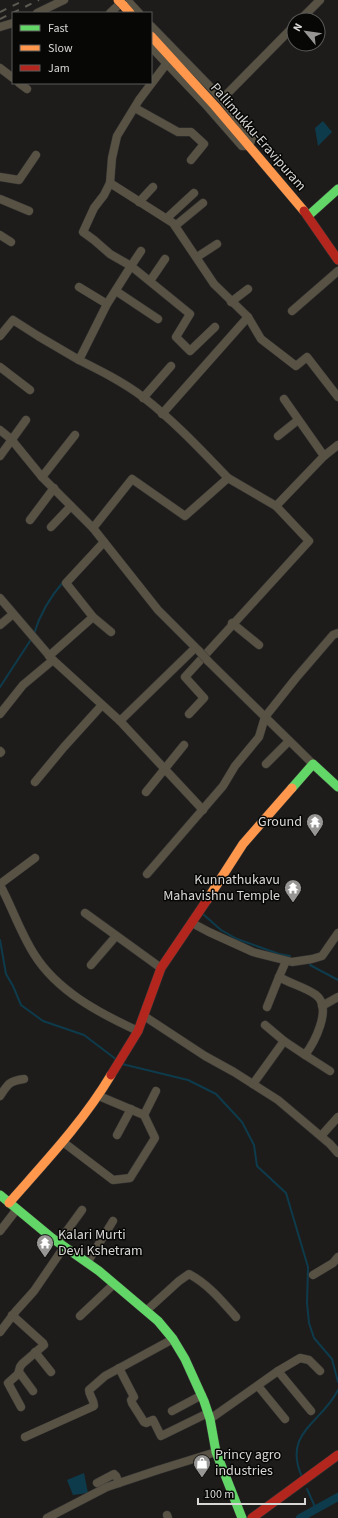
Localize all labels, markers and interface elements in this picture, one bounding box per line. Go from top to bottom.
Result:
legend [12,12,152,84]
north arrow [286,12,326,52]
text: Fast [48,20,68,37]
text: N [289,21,306,34]
text: Slow [48,40,73,57]
text: Jam [48,60,70,77]
street label: Pallimukku-Eravipuram [205,79,311,195]
place label: Ground [258,812,302,832]
temple icon: Ground [305,812,325,837]
place label: Kunnathukavu Mahavishnu Temple [163,870,280,906]
temple icon: Kunnathukavu Mahavishnu Temple [283,878,303,903]
place label: Kalari Murti Devi Kshetram [58,1225,143,1261]
temple icon: Kalari Murti Devi Kshetram [35,1233,55,1258]
place label: Princy agro industries [215,1445,281,1481]
shop icon: Princy agro industries [192,1453,212,1478]
scale bar [198,1480,305,1506]
text: 100 m [204,1486,234,1503]

